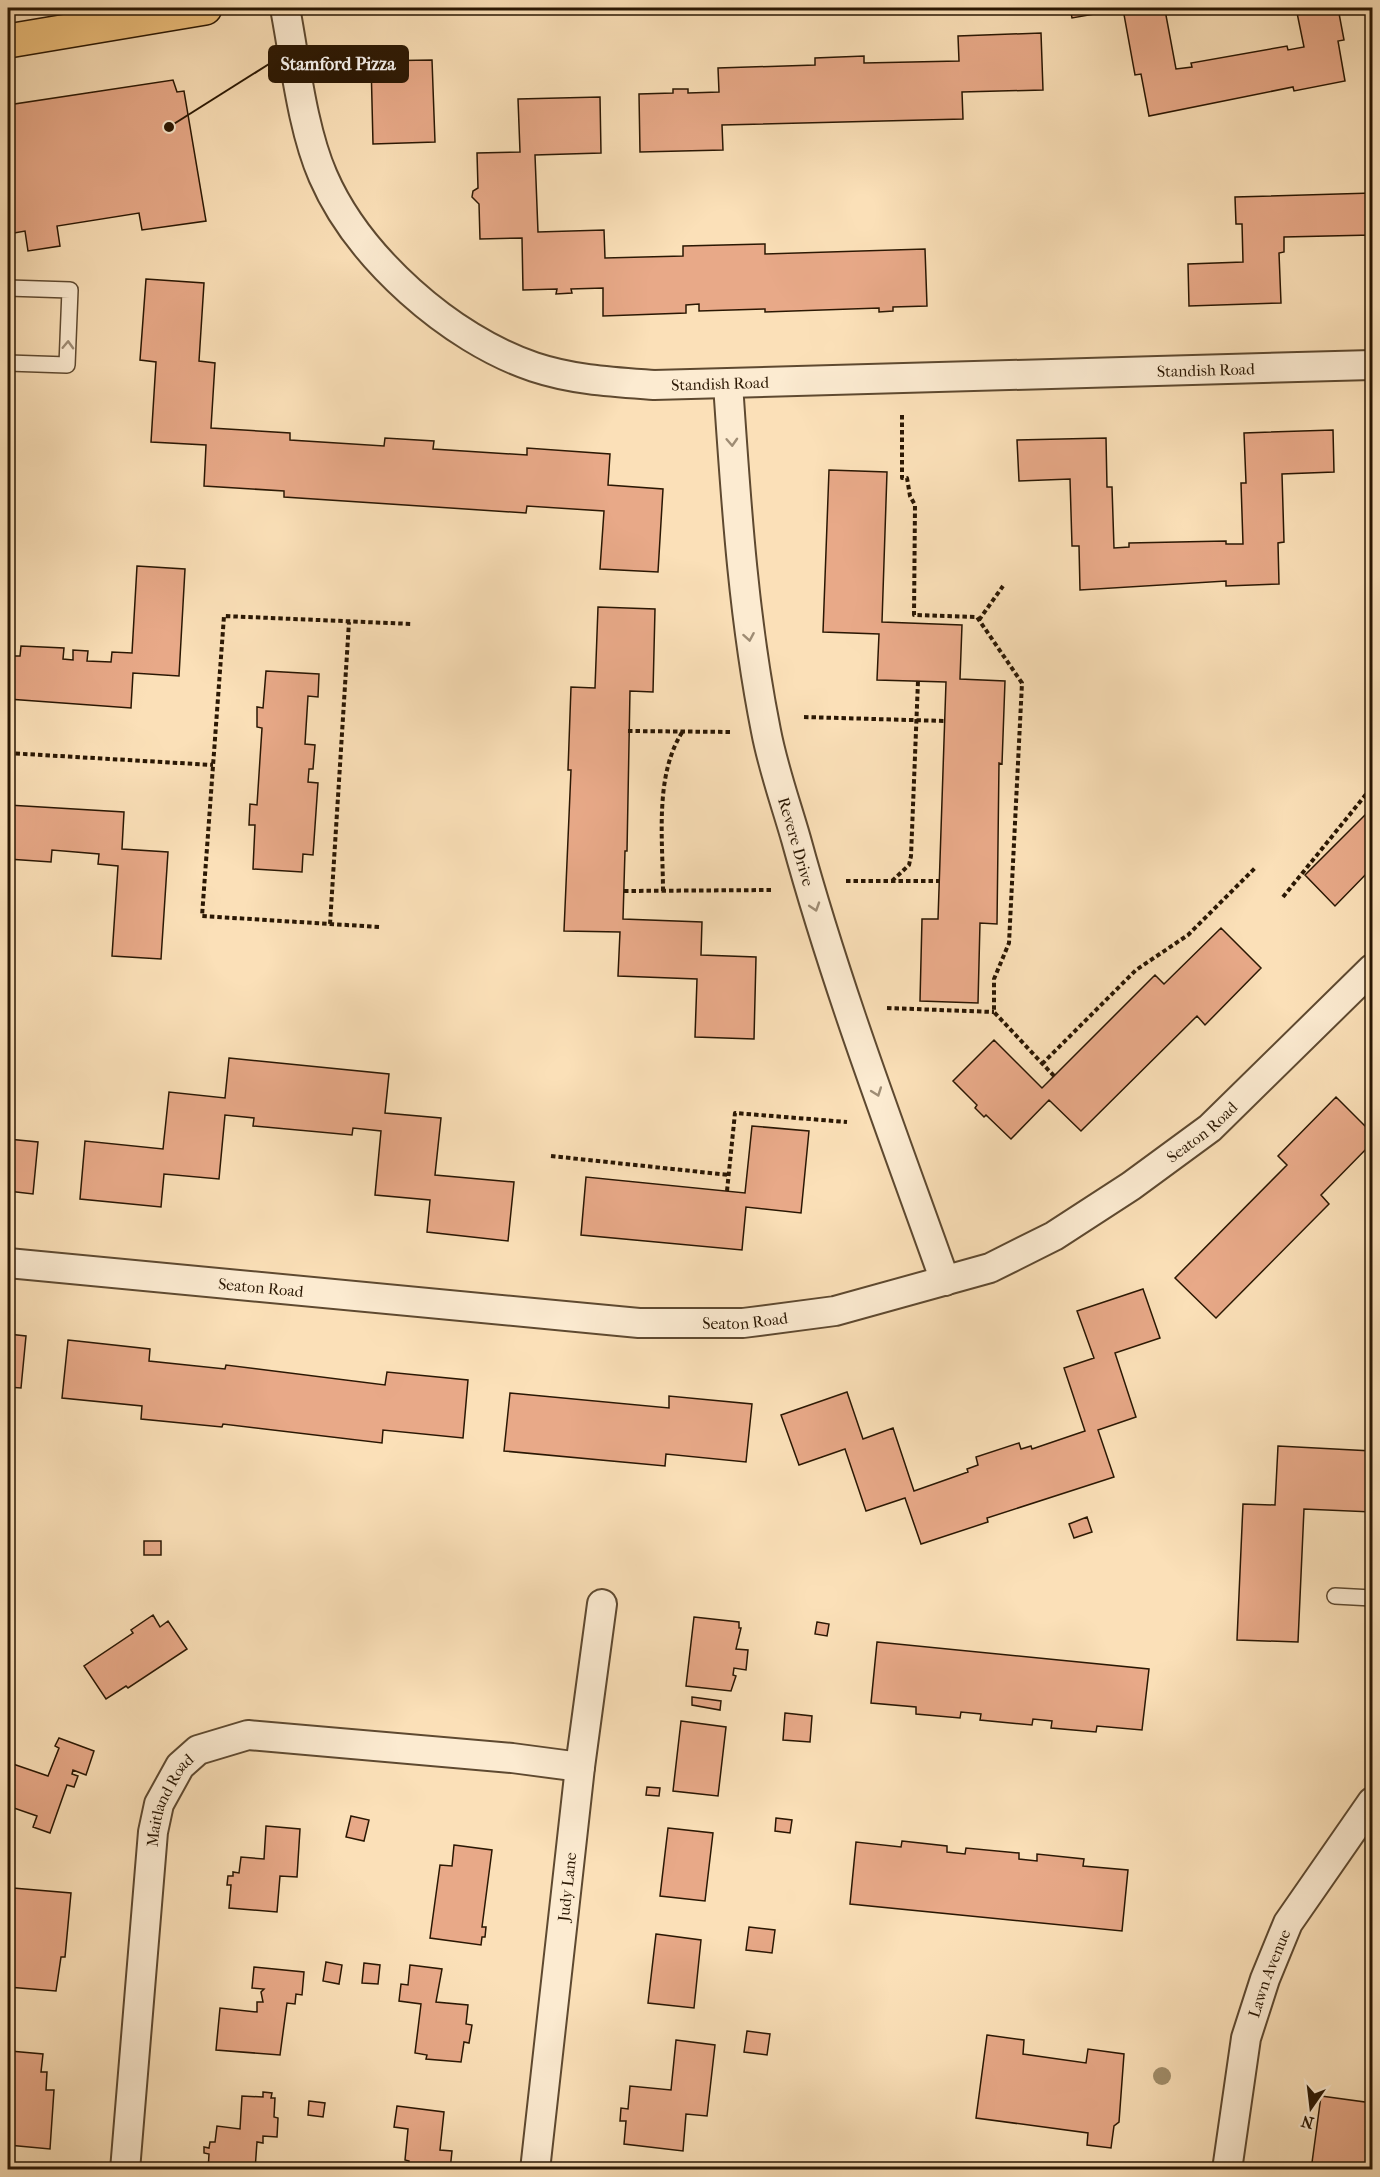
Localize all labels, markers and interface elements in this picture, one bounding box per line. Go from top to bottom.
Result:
callout: Stamford Pizza [269,46,408,82]
text: Stamford Pizza [280,54,396,75]
one-way arrow [61,341,74,350]
street label: Standish Road [1157,359,1255,380]
street label: Standish Road [671,372,769,394]
one-way arrow [725,438,738,447]
one-way arrow [743,632,755,641]
street label: Revere Drive [774,795,818,888]
one-way arrow [808,901,820,912]
one-way arrow [870,1086,883,1097]
street label: Seaton Road [1163,1097,1241,1166]
street label: Seaton Road [217,1274,305,1301]
street label: Seaton Road [702,1308,789,1333]
street label: Maitland Road [142,1749,197,1848]
street label: Judy Lane [553,1851,580,1924]
street label: Lawn Avenue [1244,1926,1294,2020]
north arrow [1281,2078,1341,2138]
text: N [1298,2111,1316,2133]

